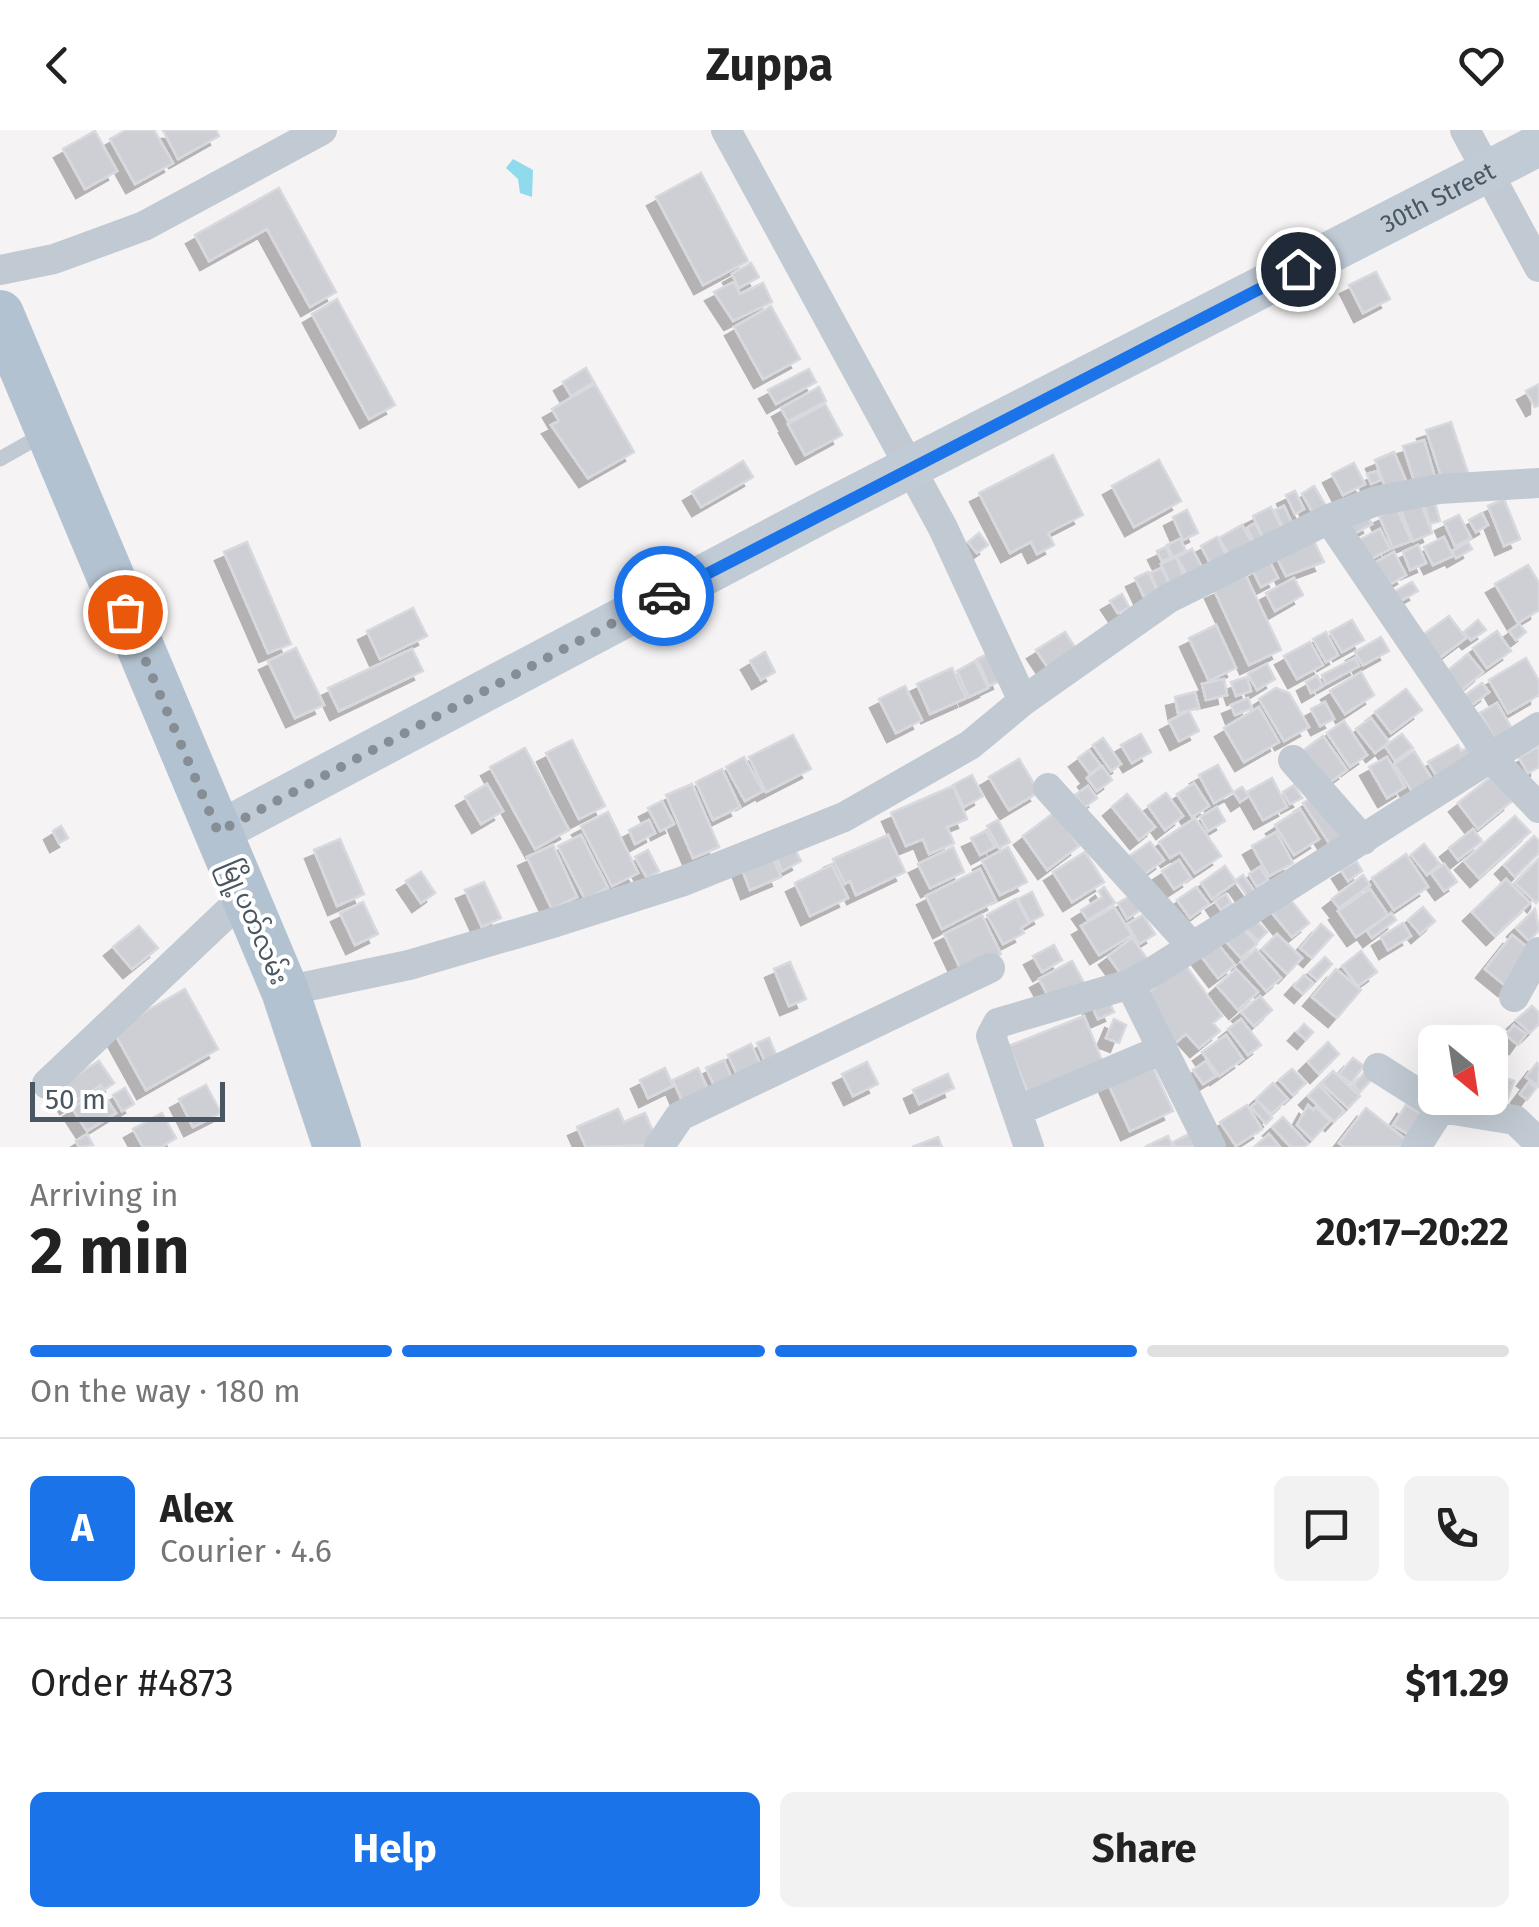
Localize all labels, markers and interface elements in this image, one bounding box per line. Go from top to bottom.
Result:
icon: back [30,38,85,93]
text: Zuppa [706,38,833,92]
icon: heart [1454,38,1509,93]
street label: 30th Street [1376,156,1501,240]
pin [1256,227,1341,312]
icon: home [1271,242,1326,297]
courier [614,546,714,646]
icon: car [637,569,692,624]
pin [83,570,168,655]
icon: bag [98,585,153,640]
street label: မြို့ပတ်လမ်း [210,854,297,991]
north arrow [1418,1025,1508,1115]
map controls [1418,1025,1508,1115]
scale bar [30,1077,225,1121]
text: 50 m [45,1083,106,1116]
text: Arriving in [30,1176,178,1214]
text: 20:17–20:22 [1316,1209,1509,1255]
text: 2 min [30,1212,190,1290]
text: On the way · 180 m [30,1372,301,1410]
button: chat [1274,1476,1379,1581]
button: phone [1404,1476,1509,1581]
text: Alex [160,1486,233,1532]
text: A [71,1505,94,1551]
text: Courier · 4.6 [160,1532,332,1570]
text: Order #4873 [30,1660,234,1706]
text: $11.29 [1405,1660,1509,1706]
button: Help [30,1792,760,1907]
button: Share [780,1792,1509,1907]

